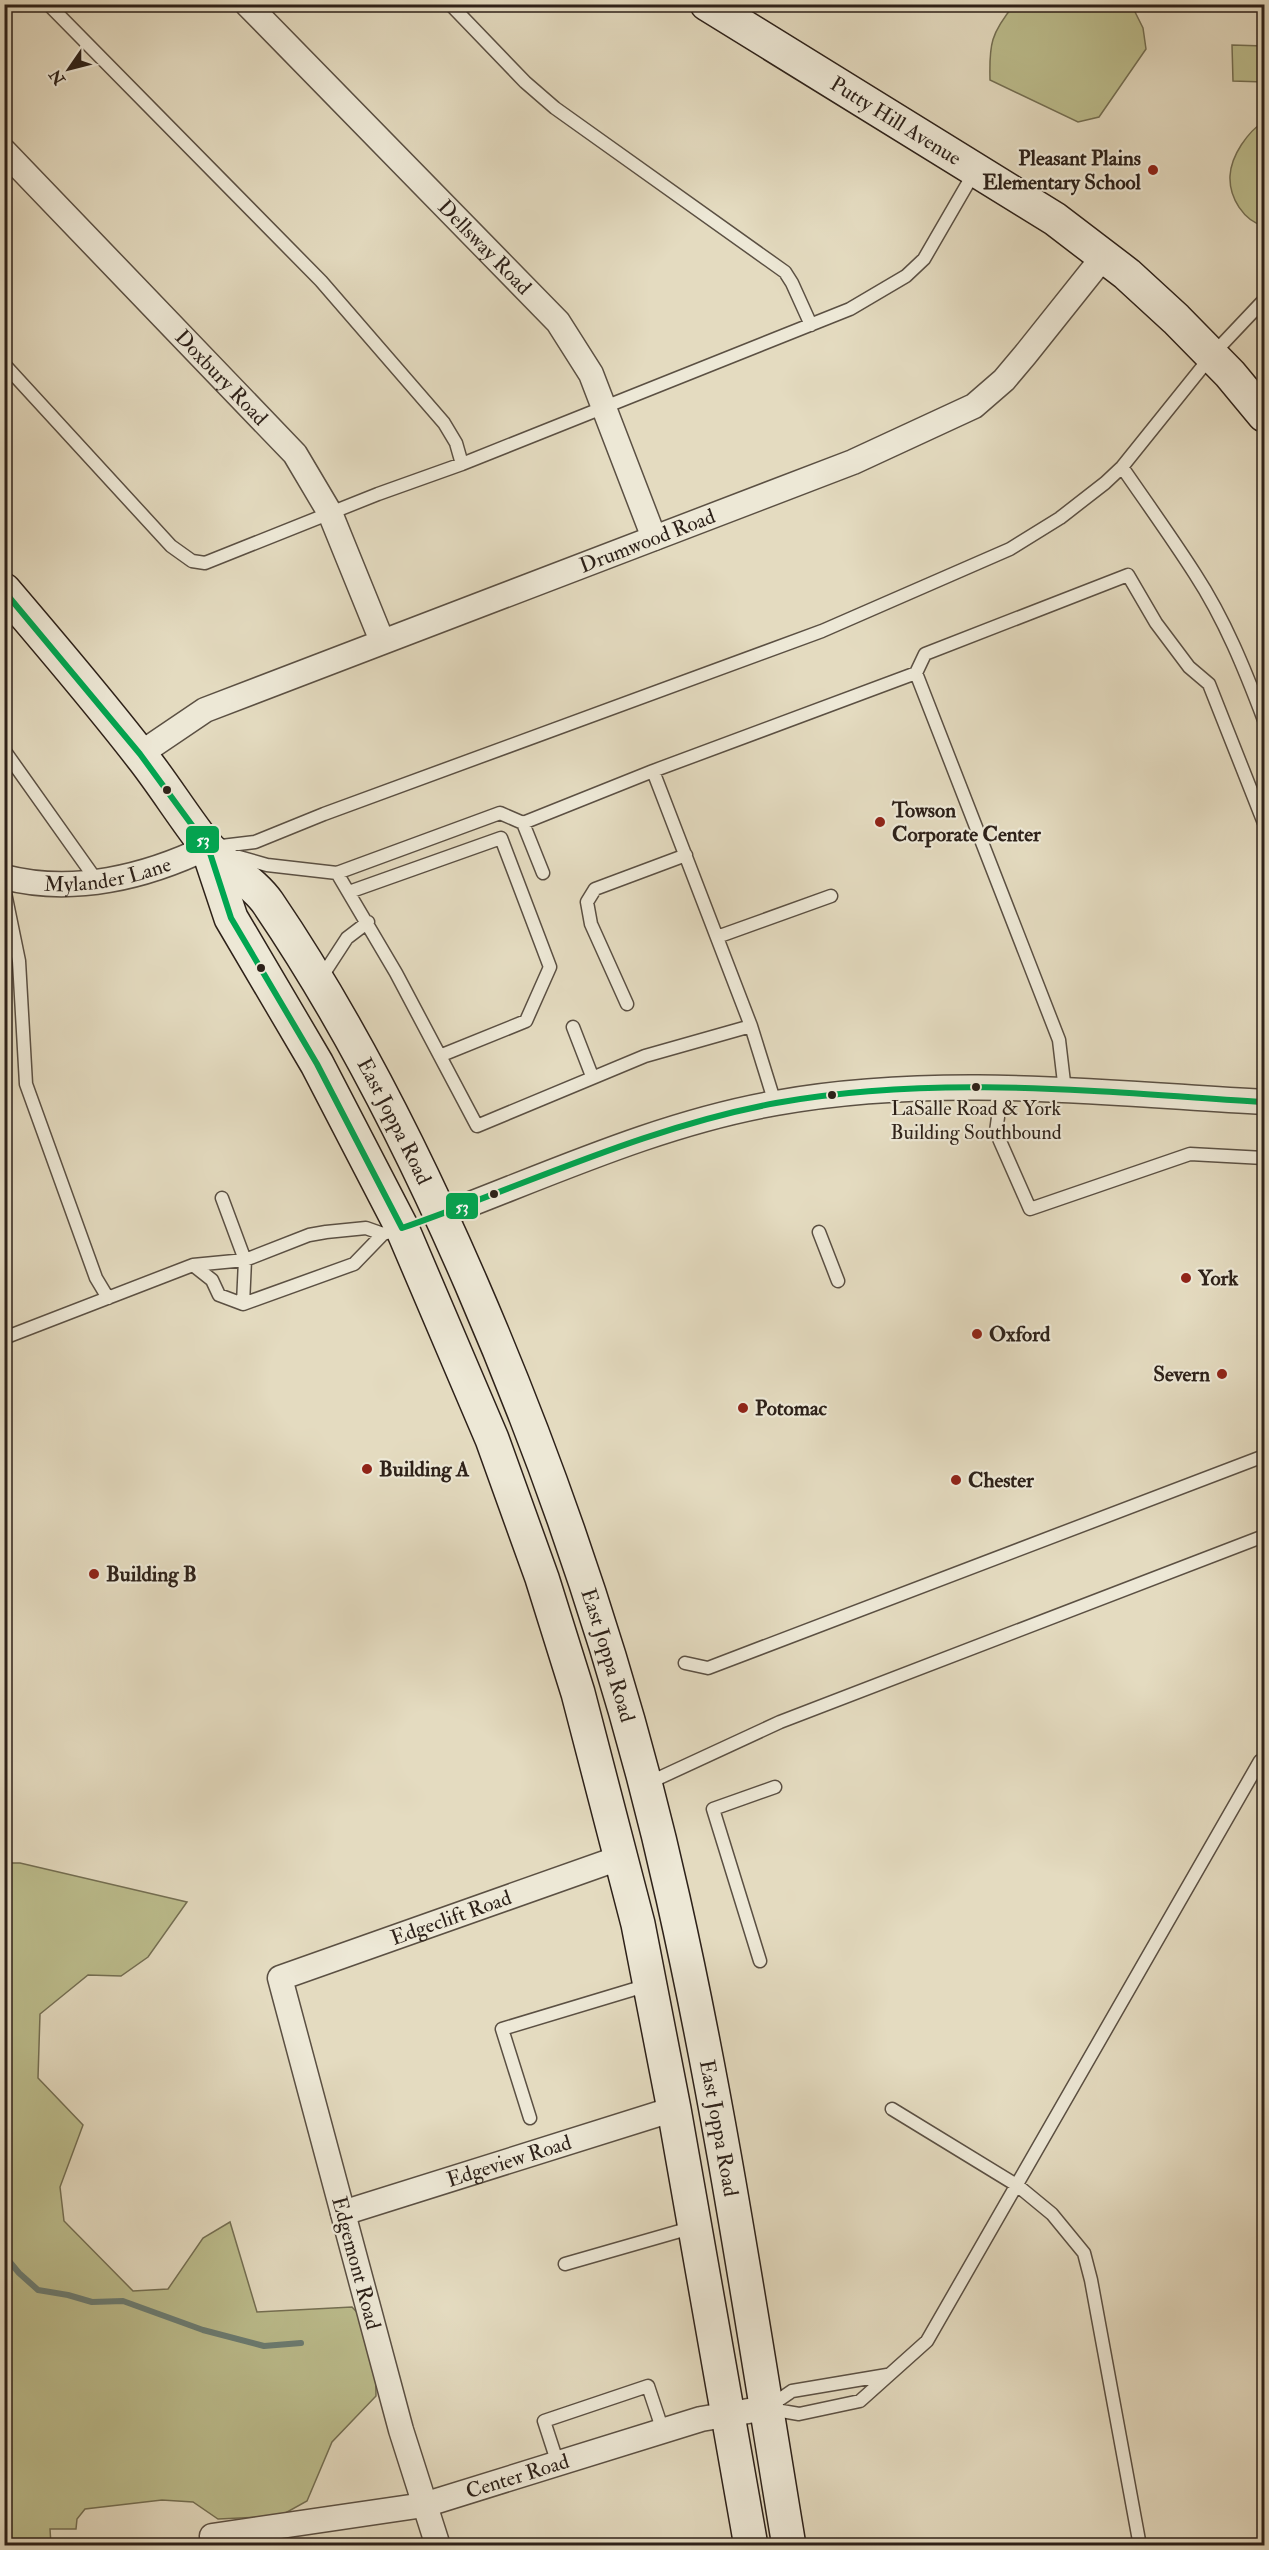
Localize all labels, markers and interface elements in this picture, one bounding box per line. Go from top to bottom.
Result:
north arrow [39,39,99,99]
text: N [45,65,70,89]
street label: Putty Hill Avenue [825,70,967,172]
place label: Pleasant Plains Elementary School [983,145,1142,196]
marker: Pleasant Plains Elementary School [1146,163,1160,177]
street label: Dellsway Road [432,194,538,301]
street label: Doxbury Road [169,324,274,432]
street label: Drumwood Road [575,502,720,579]
unlabelled marker [161,784,173,796]
place label: Towson Corporate Center [891,797,1042,848]
marker: Towson Corporate Center [873,815,887,829]
line badge: 53 [185,825,220,854]
text: 53 [196,830,210,850]
street label: Mylander Lane [44,850,175,898]
unlabelled marker [255,962,267,974]
street label: East Joppa Road [351,1053,438,1190]
marker: LaSalle Road & York Building Southbound [970,1081,982,1093]
unlabelled marker [826,1089,838,1101]
place label: LaSalle Road & York Building Southbound [890,1096,1062,1145]
unlabelled marker [488,1188,500,1200]
line badge: 53 [445,1192,479,1220]
text: 53 [455,1197,469,1217]
place label: York [1197,1265,1239,1292]
marker: York [1179,1271,1193,1285]
place label: Oxford [989,1321,1051,1348]
marker: Oxford [970,1327,984,1341]
place label: Severn [1153,1361,1210,1388]
marker: Severn [1215,1367,1229,1381]
place label: Potomac [755,1395,828,1422]
marker: Potomac [736,1401,750,1415]
place label: Building A [379,1456,470,1483]
marker: Building A [360,1462,374,1476]
place label: Chester [968,1467,1035,1494]
marker: Chester [949,1473,963,1487]
place label: Building B [106,1561,197,1588]
marker: Building B [87,1567,101,1581]
street label: East Joppa Road [575,1585,641,1726]
street label: Edgeclift Road [387,1884,515,1951]
street label: East Joppa Road [693,2057,745,2199]
street label: Edgeview Road [443,2128,575,2193]
street label: Edgemont Road [325,2193,387,2333]
street label: Center Road [462,2447,573,2505]

